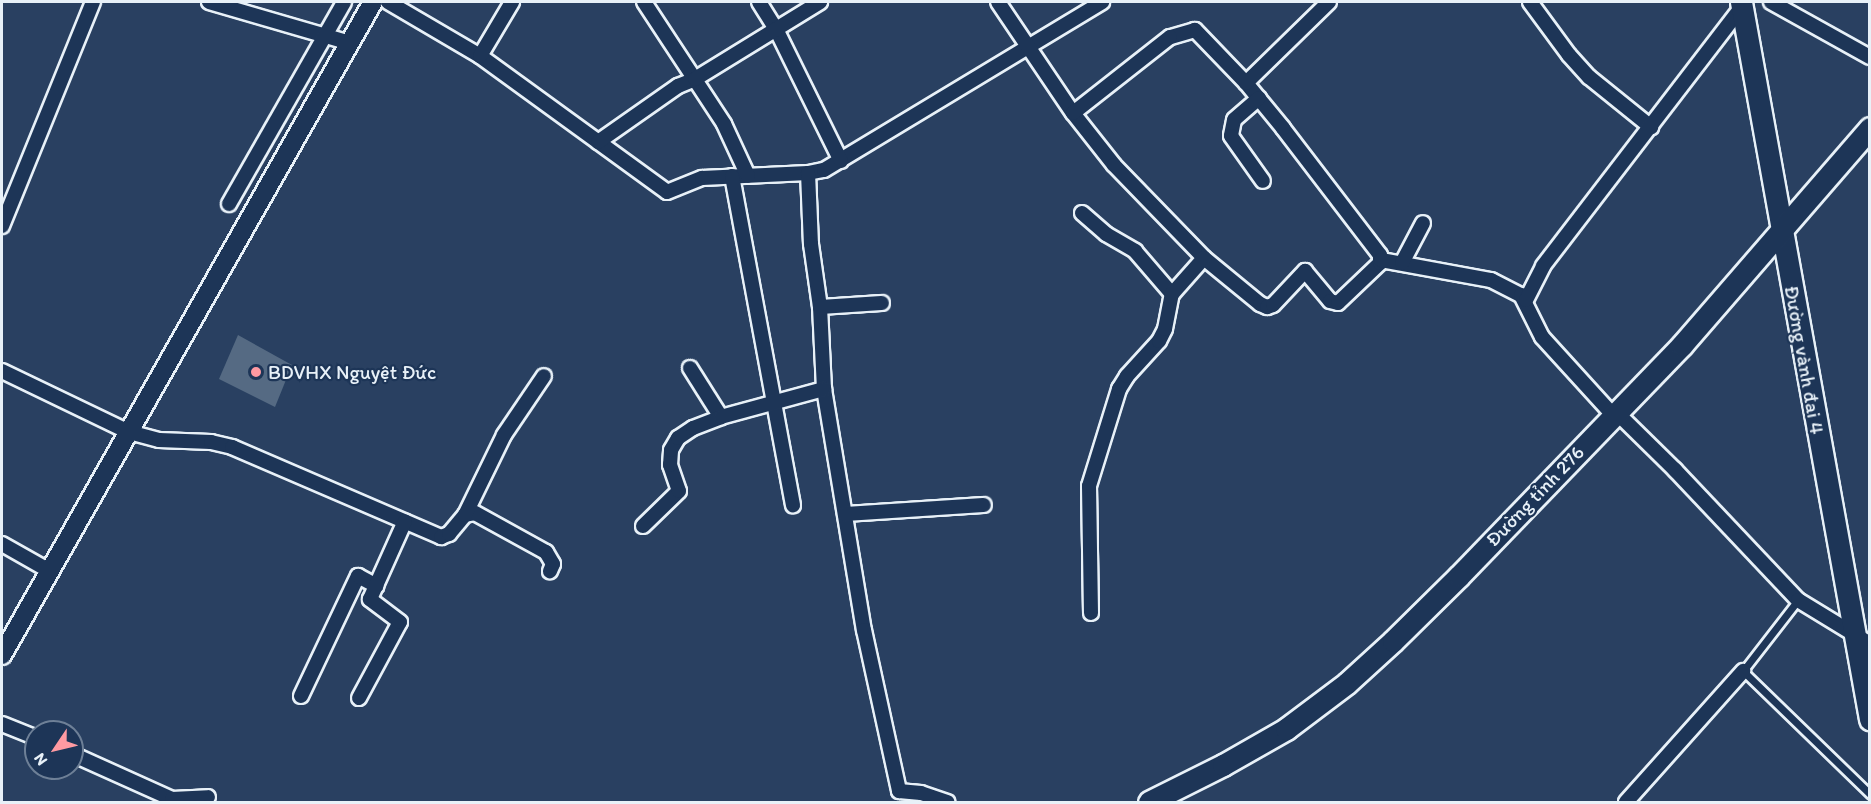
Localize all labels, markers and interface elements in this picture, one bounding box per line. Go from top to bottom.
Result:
street label: Đường vành đai 4 [1779,284,1829,436]
place label: BDVHX Nguyệt Đức [268,360,436,384]
marker: BDVHX Nguyệt Đức [249,365,263,379]
street label: Đường tỉnh 276 [1481,440,1589,552]
north arrow [24,720,84,780]
text: N [30,750,51,769]

